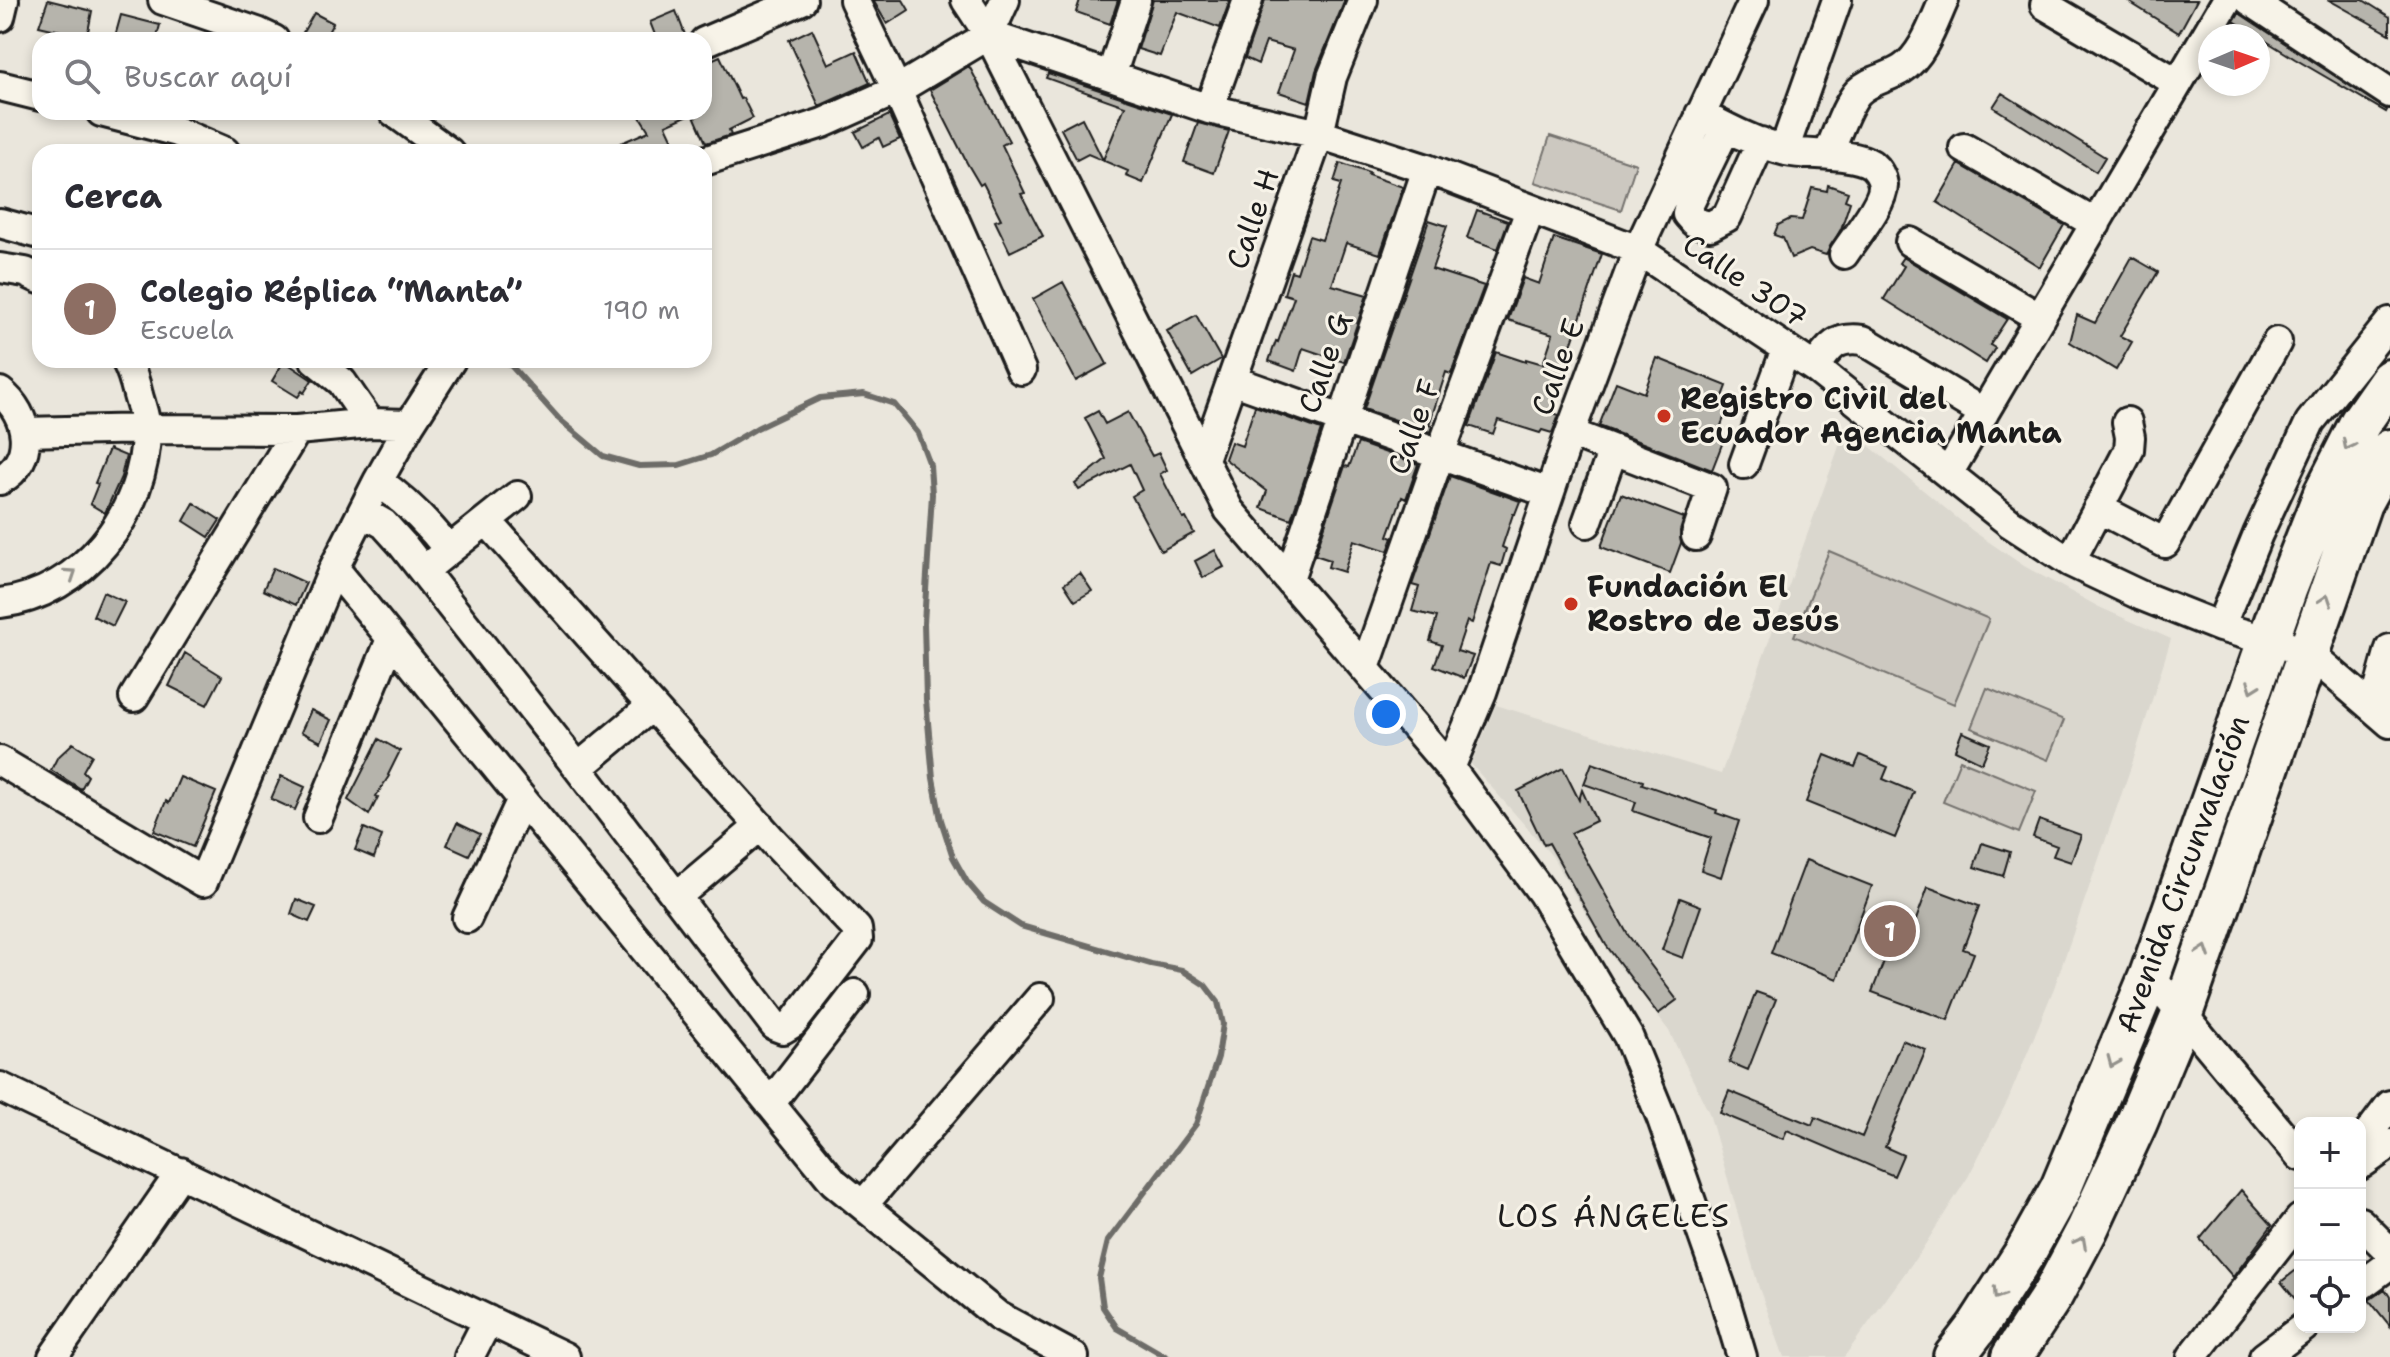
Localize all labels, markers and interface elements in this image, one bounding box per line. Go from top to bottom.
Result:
north arrow [2198,24,2270,96]
search box [32,32,712,120]
icon: search [60,54,104,98]
text: Buscar aquí [124,56,292,97]
street label: Calle H [1216,163,1289,274]
text: Cerca [64,173,162,219]
street label: Calle 307 [1675,224,1816,337]
text: Colegio Réplica “Manta” [140,271,522,312]
text: 1 [84,292,96,327]
text: 190 m [603,292,680,327]
street label: Calle G [1288,307,1361,419]
text: Escuela [140,312,234,347]
street label: Calle E [1521,313,1594,421]
street label: Calle F [1377,374,1450,480]
place label: Registro Civil del Ecuador Agencia Manta [1680,378,2062,453]
marker: Registro Civil del Ecuador Agencia Manta [1655,407,1673,425]
one-way arrow [2343,437,2358,452]
place label: Fundación El Rostro de Jesús [1587,566,1839,641]
one-way arrow [62,569,77,584]
one-way arrow [2316,594,2333,608]
marker: Fundación El Rostro de Jesús [1562,595,1580,613]
one-way arrow [2246,679,2262,693]
your location [1366,694,1406,734]
street label: Avenida Circunvalación [2106,709,2259,1039]
pin: 1 [1864,901,1916,961]
one-way arrow [2194,945,2210,959]
one-way arrow [2107,1053,2123,1068]
map controls [2294,1117,2366,1333]
button: + [2294,1117,2366,1189]
button: − [2294,1189,2366,1261]
district label: LOS ÁNGELES [1497,1194,1731,1237]
one-way arrow [2071,1236,2086,1250]
button: locate [2294,1261,2366,1333]
one-way arrow [1993,1285,2008,1300]

